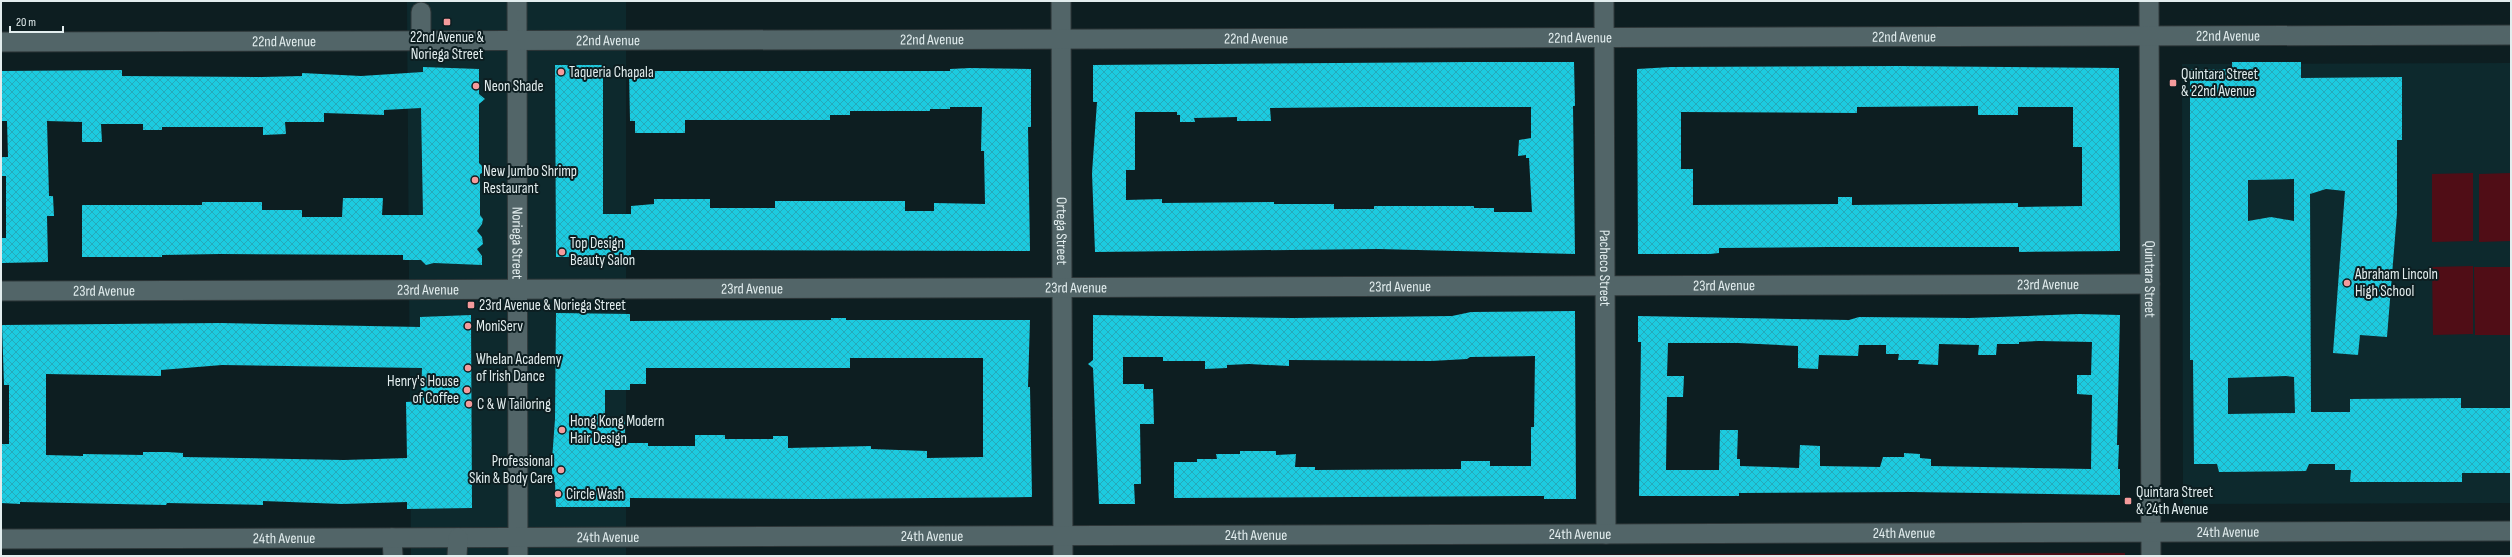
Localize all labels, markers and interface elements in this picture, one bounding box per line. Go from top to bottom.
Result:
scale bar [10,8,63,34]
text: 20 m [16,15,36,30]
marker: 22nd Avenue & Noriega Street [442,17,452,27]
street label: 22nd Avenue [2196,26,2260,45]
street label: 22nd Avenue [1872,27,1936,46]
place label: 22nd Avenue & Noriega Street [410,28,484,64]
street label: 22nd Avenue [1548,28,1612,47]
street label: 22nd Avenue [1224,29,1288,48]
street label: 22nd Avenue [900,30,964,49]
street label: 22nd Avenue [576,31,640,50]
street label: 22nd Avenue [252,32,316,51]
place label: Taqueria Chapala [569,63,654,82]
place label: Quintara Street & 22nd Avenue [2181,65,2259,101]
marker: Taqueria Chapala [556,67,566,77]
place label: Neon Shade [484,77,544,96]
marker: Quintara Street & 22nd Avenue [2168,78,2178,88]
marker: Neon Shade [471,81,481,91]
place label: New Jumbo Shrimp Restaurant [483,162,577,198]
marker: New Jumbo Shrimp Restaurant [470,175,480,185]
street label: Ortega Street [1052,197,1071,265]
street label: Noriega Street [508,207,527,280]
street label: Pacheco Street [1595,230,1615,307]
place label: Top Design Beauty Salon [570,234,635,270]
street label: Quintara Street [2140,240,2160,318]
marker: Top Design Beauty Salon [557,247,567,257]
place label: Abraham Lincoln High School [2354,265,2438,301]
street label: 23rd Avenue [2017,275,2079,294]
street label: 23rd Avenue [1693,276,1755,295]
street label: 23rd Avenue [1369,277,1431,296]
street label: 23rd Avenue [1045,278,1107,297]
marker: Abraham Lincoln High School [2342,278,2352,288]
street label: 23rd Avenue [721,279,783,298]
street label: 23rd Avenue [397,280,459,299]
street label: 23rd Avenue [73,281,135,300]
place label: 23rd Avenue & Noriega Street [479,296,626,315]
marker: 23rd Avenue & Noriega Street [466,300,476,310]
place label: MoniServ [476,317,523,336]
marker: MoniServ [463,321,473,331]
place label: Whelan Academy of Irish Dance [476,350,562,386]
marker: Whelan Academy of Irish Dance [463,363,473,373]
place label: Henry's House of Coffee [387,372,459,408]
marker: Henry's House of Coffee [462,385,472,395]
place label: C & W Tailoring [477,395,551,414]
marker: C & W Tailoring [464,399,474,409]
place label: Hong Kong Modern Hair Design [570,412,664,448]
marker: Hong Kong Modern Hair Design [557,425,567,435]
place label: Professional Skin & Body Care [469,452,553,488]
marker: Professional Skin & Body Care [556,465,566,475]
place label: Quintara Street & 24th Avenue [2136,483,2214,519]
place label: Circle Wash [566,485,624,504]
marker: Circle Wash [553,489,563,499]
marker: Quintara Street & 24th Avenue [2123,496,2133,506]
street label: 24th Avenue [2197,522,2259,542]
street label: 24th Avenue [1873,523,1935,543]
street label: 24th Avenue [1549,524,1611,544]
street label: 24th Avenue [1225,525,1287,545]
street label: 24th Avenue [901,526,963,546]
street label: 24th Avenue [577,527,639,547]
street label: 24th Avenue [253,528,315,548]

